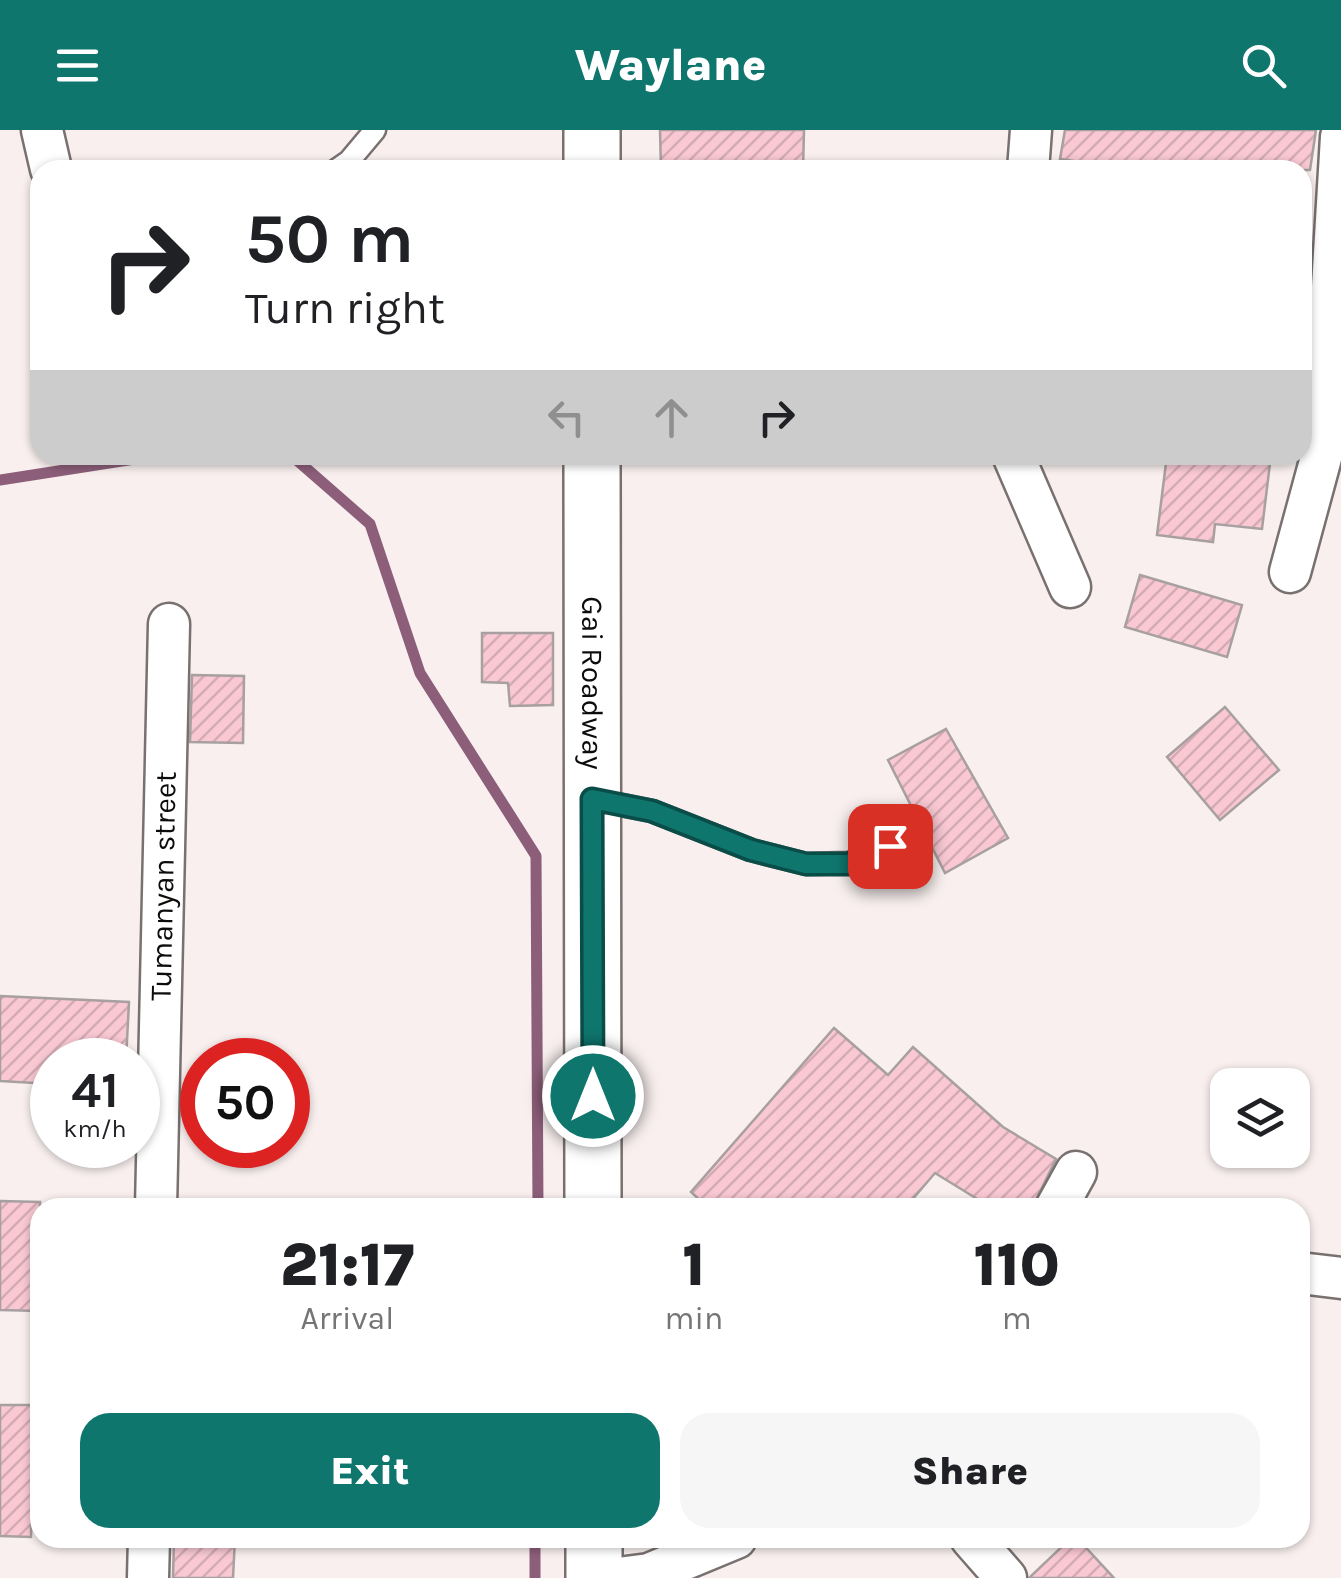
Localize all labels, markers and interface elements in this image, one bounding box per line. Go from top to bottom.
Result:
icon: menu [50,38,105,93]
icon: search [1236,38,1291,93]
text: Waylane [575,39,766,91]
text: 50 m [245,198,414,280]
icon: right [80,200,210,330]
text: Turn right [245,282,445,334]
icon: left [539,390,594,445]
icon: ahead [644,390,699,445]
icon: right [749,390,804,445]
street label: Gai Roadway [574,596,610,770]
street label: Tumanyan street [143,771,184,1001]
pin [848,804,933,889]
icon: arrive [863,819,918,874]
speed limit sign: 50 [180,1038,310,1168]
position arrow [541,1044,645,1148]
text: 41 [71,1061,119,1120]
map controls [1210,1068,1310,1168]
button: layers [1210,1068,1310,1168]
text: km/h [63,1114,127,1143]
text: 21:17 [280,1230,414,1300]
text: 1 [682,1230,705,1300]
text: 110 [973,1230,1060,1300]
text: Arrival [300,1300,394,1337]
text: min [664,1300,723,1337]
text: m [1002,1300,1032,1337]
button: Exit [80,1413,660,1528]
button: Share [680,1413,1260,1528]

